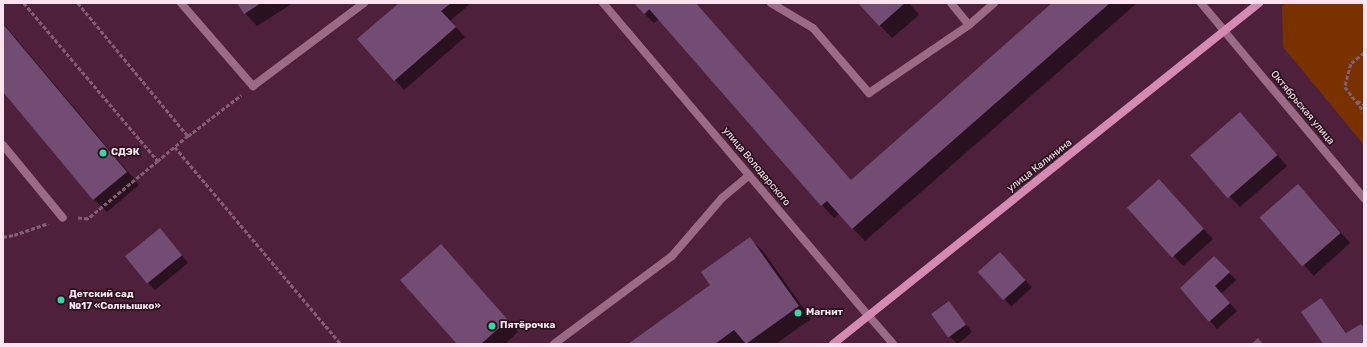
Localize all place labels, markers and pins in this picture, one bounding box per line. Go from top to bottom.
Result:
place label: СДЭК [111,147,140,159]
marker: СДЭК [98,148,108,158]
place label: Детский сад №17 «Солнышко» [69,288,161,312]
marker: Детский сад №17 «Солнышко» [56,295,66,305]
place label: Магнит [806,307,843,319]
marker: Магнит [793,308,803,318]
place label: Пятёрочка [500,320,555,332]
marker: Пятёрочка [487,321,497,331]

